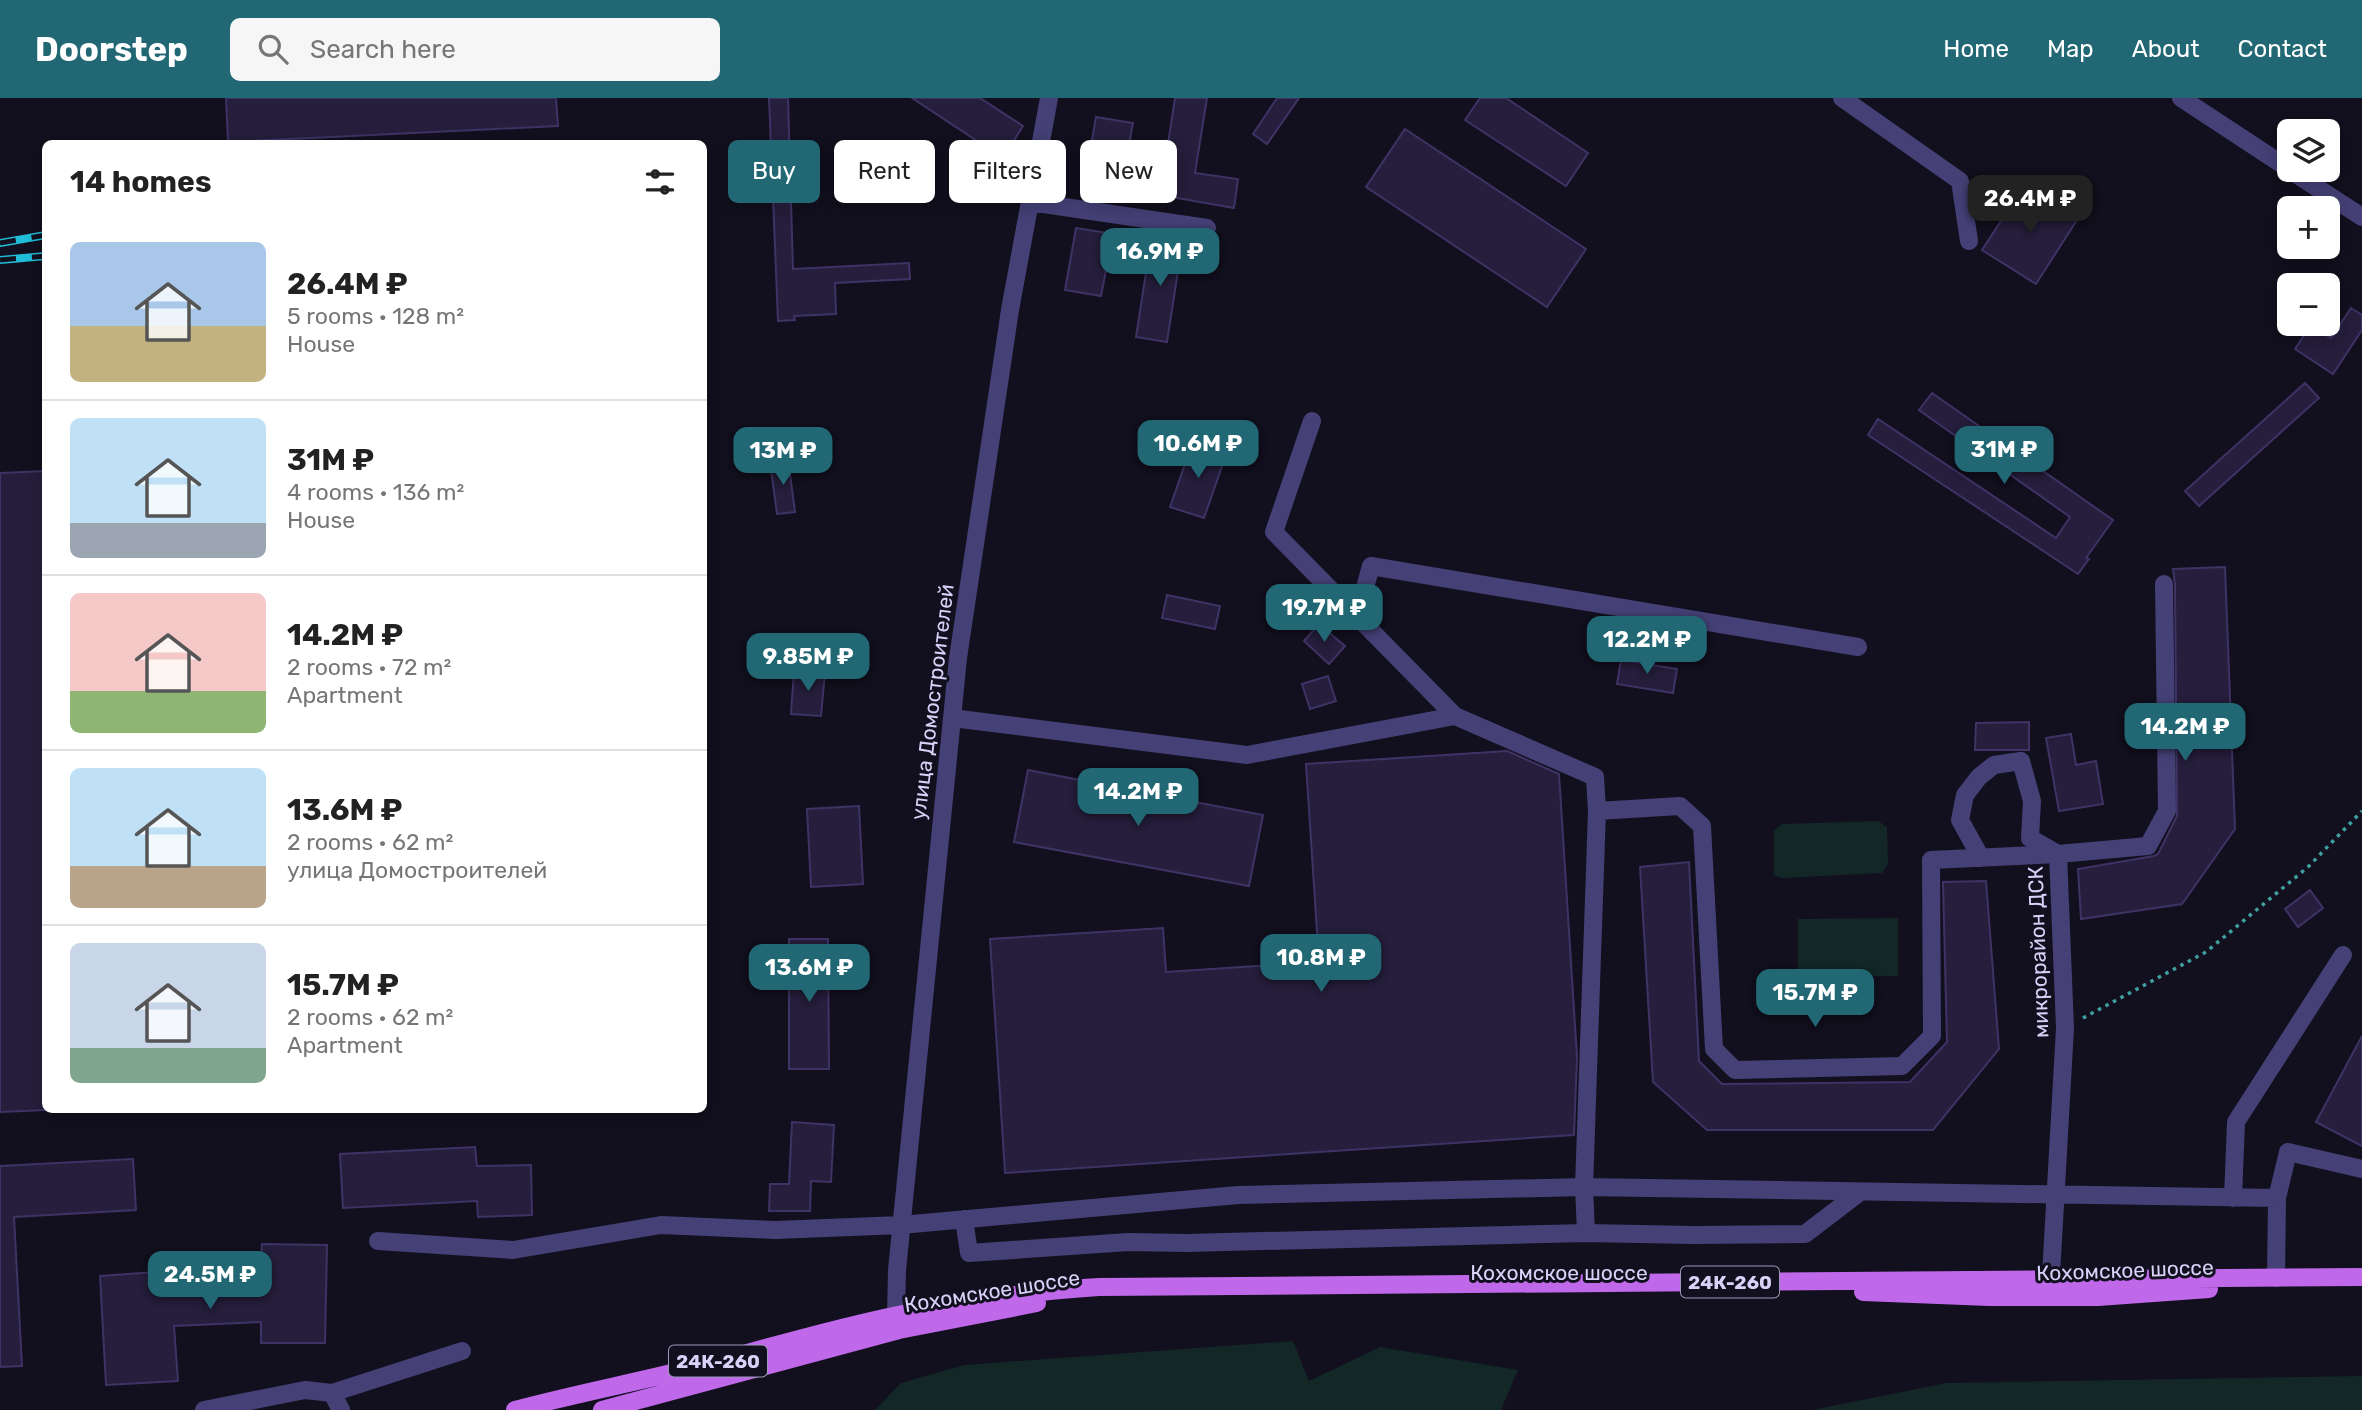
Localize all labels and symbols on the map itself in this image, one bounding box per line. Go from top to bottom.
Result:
pin: 26.4M ₽ [1965,176,2095,235]
pin: 16.9M ₽ [1095,228,1225,288]
pin: 10.6M ₽ [1133,420,1263,480]
pin: 31M ₽ [1955,426,2053,486]
pin: 13M ₽ [734,428,832,487]
street label: улица Домостроителей [905,583,959,821]
pin: 19.7M ₽ [1259,584,1389,644]
pin: 12.2M ₽ [1582,616,1712,676]
pin: 9.85M ₽ [743,634,873,693]
pin: 14.2M ₽ [2120,704,2250,763]
pin: 14.2M ₽ [1073,768,1203,828]
street label: микрорайон ДСК [2023,866,2053,1038]
pin: 10.8M ₽ [1256,934,1386,994]
pin: 13.6M ₽ [744,944,874,1004]
pin: 15.7M ₽ [1750,970,1880,1029]
pin: 24.5M ₽ [145,1252,275,1311]
street label: Кохомское шоссе [2036,1254,2214,1286]
street label: Кохомское шоссе [1470,1260,1648,1285]
street label: Кохомское шоссе [902,1265,1082,1317]
road number: 24К-260 [1681,1266,1779,1298]
road number: 24К-260 [669,1345,767,1376]

